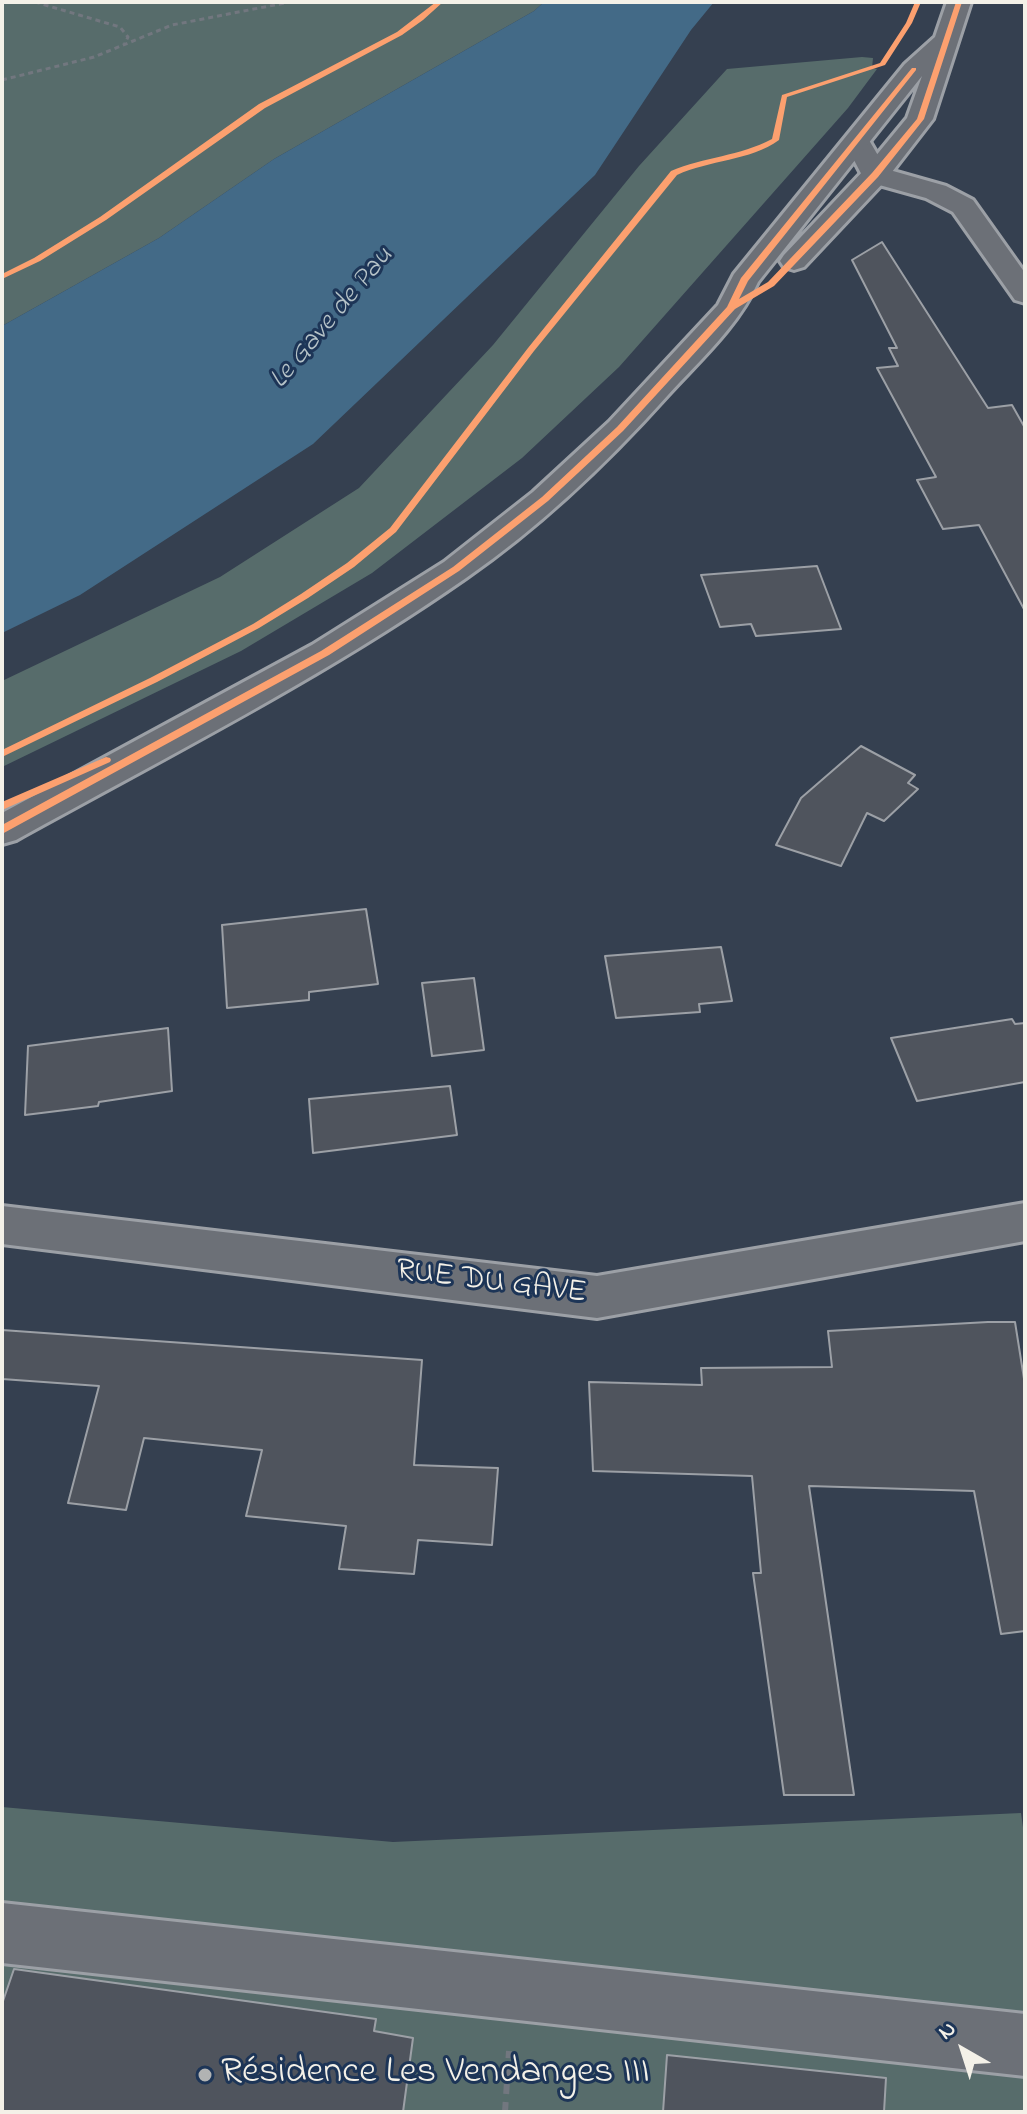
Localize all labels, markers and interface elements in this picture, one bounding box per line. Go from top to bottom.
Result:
water label: Le Gave de Pau [264,241,402,397]
street label: RUE DU GAVE [394,1253,588,1315]
north arrow [923,2010,1003,2090]
text: N [932,2014,964,2048]
place label: Résidence Les Vendanges III [221,2052,650,2098]
marker: Résidence Les Vendanges III [196,2066,214,2084]

